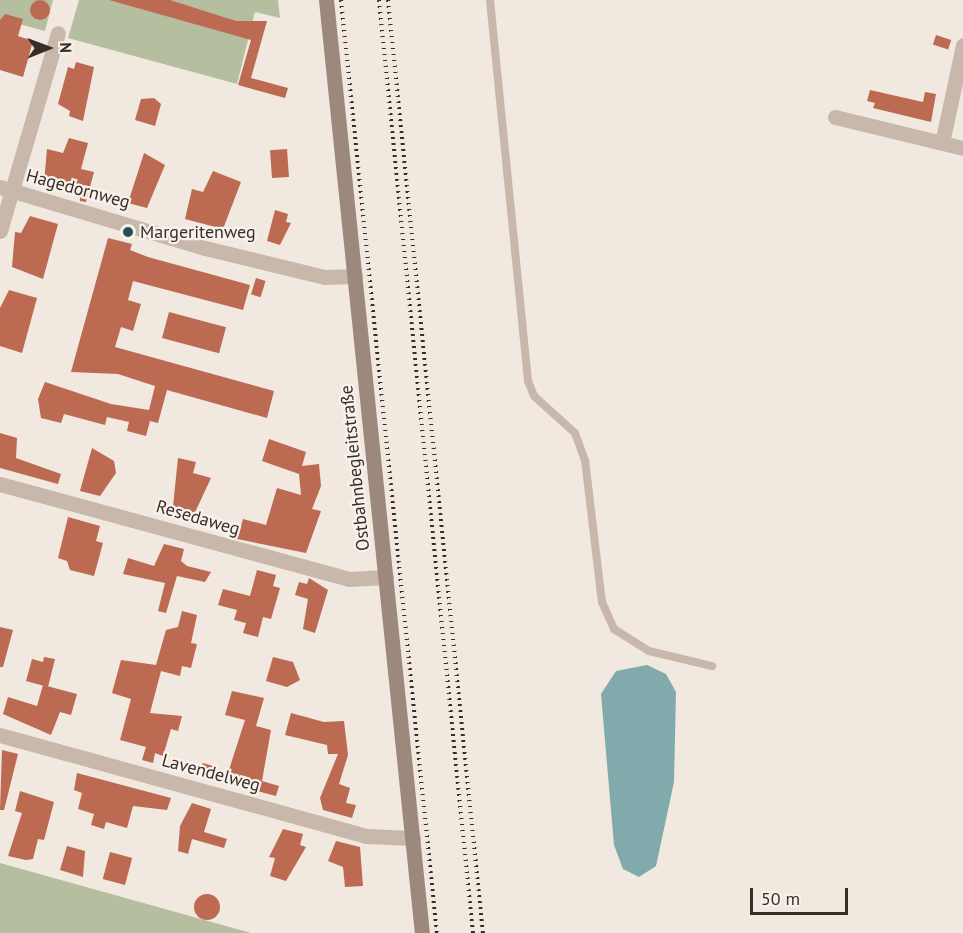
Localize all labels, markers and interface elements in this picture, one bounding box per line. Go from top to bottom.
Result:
north arrow [18,18,78,78]
text: N [56,42,76,53]
street label: Hagedornweg [24,165,132,213]
place label: Margeritenweg [140,221,256,243]
marker: Margeritenweg [121,225,135,239]
street label: Ostbahnbegleitstraße [336,384,374,552]
street label: Resedaweg [154,496,242,540]
street label: Lavendelweg [159,749,263,797]
scale bar [753,876,850,914]
text: 50 m [761,887,800,910]

